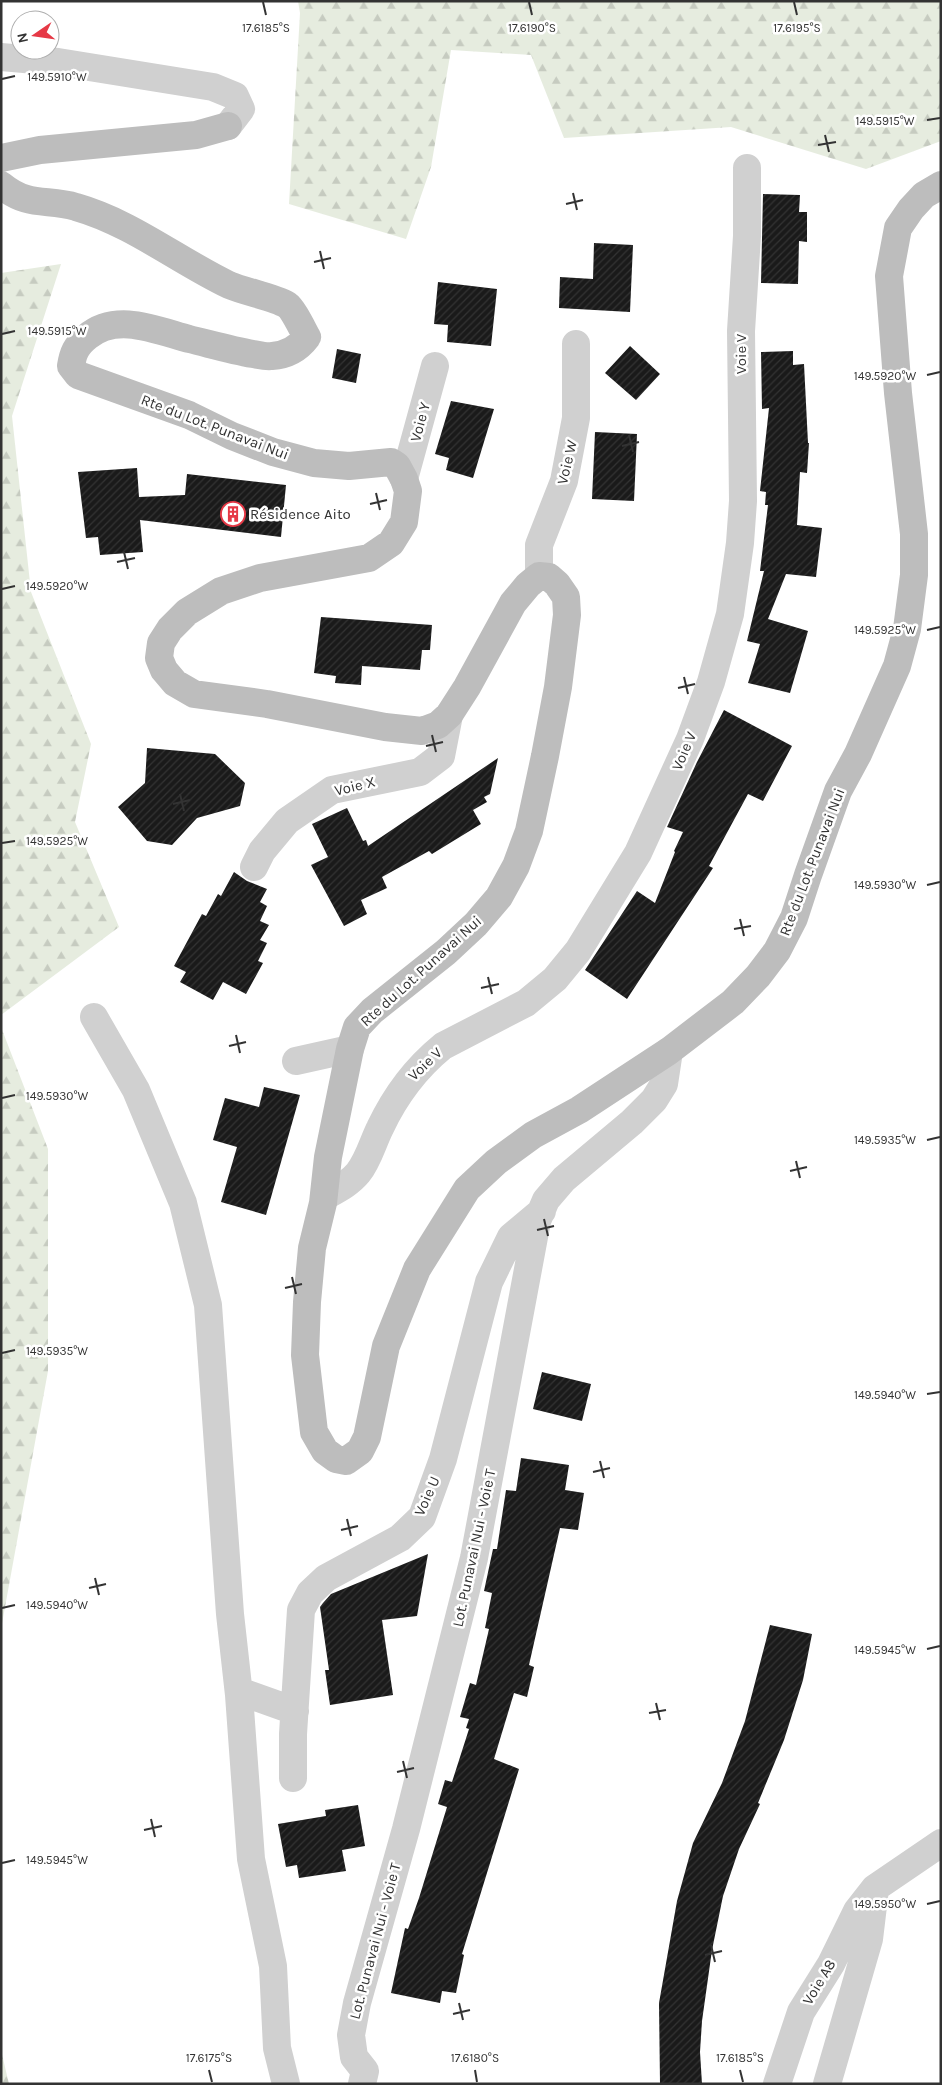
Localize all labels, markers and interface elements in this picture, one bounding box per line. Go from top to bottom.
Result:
north arrow [10,10,60,60]
text: 17.6185°S [242,21,290,35]
text: 17.6190°S [508,21,556,35]
text: 17.6195°S [773,21,821,35]
text: N [13,31,32,45]
text: 149.5910°W [27,70,87,84]
text: 149.5915°W [855,114,915,128]
text: 149.5915°W [27,324,87,338]
street label: Voie V [732,333,750,374]
text: 149.5920°W [854,369,916,383]
street label: Rte du Lot. Punavai Nui [138,390,292,464]
street label: Voie Y [406,400,434,444]
street label: Voie W [553,437,581,486]
building icon: Résidence Aito [220,501,246,527]
place label: Résidence Aito [250,505,351,523]
text: 149.5920°W [26,579,88,593]
text: 149.5925°W [854,623,916,637]
street label: Voie V [668,728,700,773]
street label: Voie X [333,772,377,800]
street label: Rte du Lot. Punavai Nui [775,785,849,939]
text: 149.5925°W [26,834,88,848]
text: 149.5930°W [854,878,917,892]
street label: Rte du Lot. Punavai Nui [357,912,485,1030]
street label: Voie V [404,1043,446,1084]
text: 149.5930°W [26,1089,89,1103]
text: 149.5935°W [854,1133,916,1147]
text: 149.5935°W [26,1344,88,1358]
text: 149.5940°W [854,1388,916,1402]
street label: Lot. Punavai Nui - Voie T [448,1467,500,1629]
street label: Voie U [410,1473,444,1519]
text: 149.5940°W [26,1598,88,1612]
text: 149.5945°W [854,1643,916,1657]
text: 149.5945°W [26,1853,88,1867]
street label: Lot. Punavai Nui - Voie T [345,1860,405,2021]
text: 149.5950°W [854,1897,916,1911]
street label: Voie A8 [798,1956,840,2008]
text: 17.6175°S [186,2051,232,2065]
text: 17.6180°S [451,2051,499,2065]
text: 17.6185°S [716,2051,764,2065]

